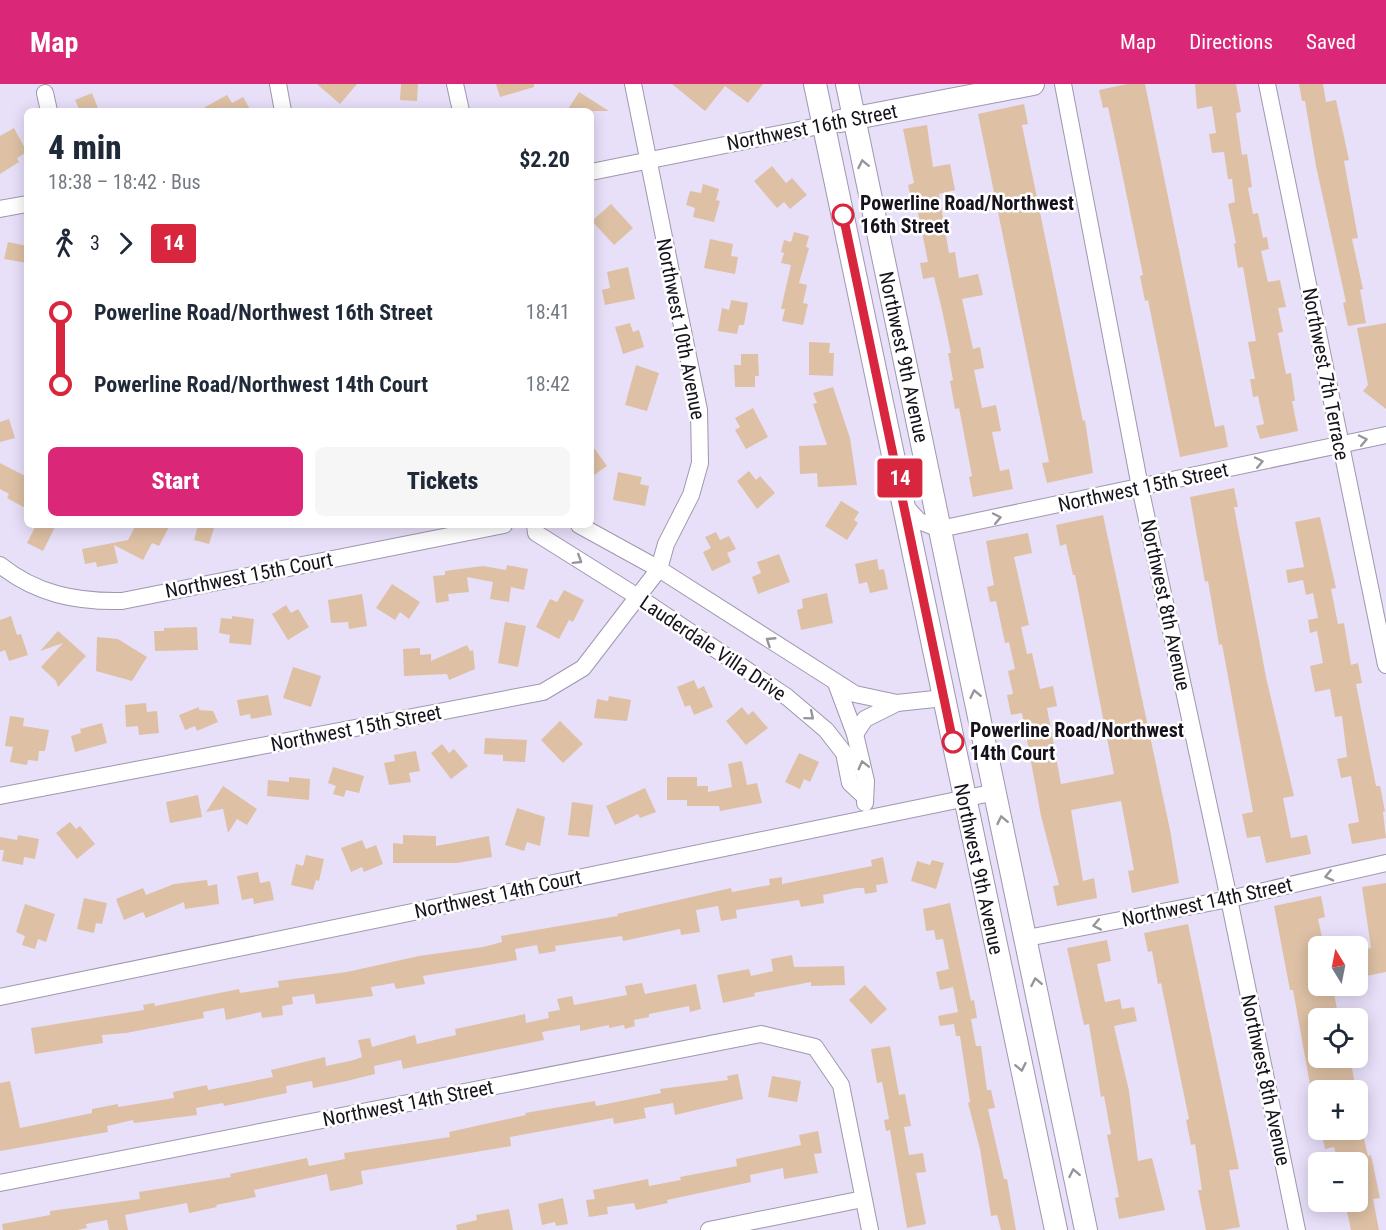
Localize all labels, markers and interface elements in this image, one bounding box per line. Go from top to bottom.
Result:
text: Map [30,26,78,59]
text: Map [1120,30,1156,54]
text: Directions [1189,30,1273,54]
text: Saved [1306,30,1356,54]
street label: Northwest 16th Street [725,99,899,155]
text: 4 min [48,128,122,167]
text: $2.20 [519,147,570,172]
one-way arrow [857,159,870,169]
text: 18:38 – 18:42 · Bus [48,170,201,194]
place label: Powerline Road/Northwest 16th Street [860,191,1074,238]
marker: Powerline Road/Northwest 16th Street [832,204,854,226]
icon: walk [48,227,81,260]
icon: forward [109,227,142,260]
text: 3 [90,231,100,255]
text: 14 [163,231,184,255]
street label: Northwest 10th Avenue [652,236,710,422]
street label: Northwest 9th Avenue [874,269,934,445]
street label: Northwest 7th Terrace [1298,286,1354,462]
text: Powerline Road/Northwest 16th Street [94,300,433,325]
text: 18:41 [526,300,570,324]
text: Powerline Road/Northwest 14th Court [94,372,428,397]
text: 18:42 [526,372,570,396]
one-way arrow [1358,434,1368,447]
button: Start [48,447,303,516]
button: Tickets [315,447,570,516]
one-way arrow [1254,456,1264,469]
street label: Northwest 15th Street [1056,457,1230,517]
line badge: 14 [873,458,927,498]
text: 14 [889,466,911,490]
one-way arrow [992,512,1002,525]
street label: Northwest 8th Avenue [1136,517,1196,693]
street label: Northwest 15th Court [163,547,335,603]
one-way arrow [572,552,583,563]
street label: Lauderdale Villa Drive [635,590,791,706]
one-way arrow [766,637,777,648]
one-way arrow [969,689,982,699]
street label: Northwest 15th Street [269,700,443,756]
one-way arrow [803,709,814,720]
place label: Powerline Road/Northwest 14th Court [970,718,1184,765]
marker: Powerline Road/Northwest 14th Court [942,731,964,753]
one-way arrow [857,760,870,770]
street label: Northwest 9th Avenue [949,781,1009,957]
one-way arrow [996,816,1009,826]
street label: Northwest 14th Court [412,865,584,923]
one-way arrow [1324,869,1334,882]
street label: Northwest 14th Street [1120,872,1294,932]
one-way arrow [1092,918,1102,931]
north arrow [1308,936,1368,996]
map controls [1308,936,1368,1212]
one-way arrow [1030,977,1043,987]
street label: Northwest 8th Avenue [1236,992,1296,1168]
button: locate [1308,1008,1368,1068]
one-way arrow [1014,1062,1027,1072]
street label: Northwest 14th Street [321,1075,495,1131]
button: + [1308,1080,1368,1140]
button: − [1308,1152,1368,1212]
one-way arrow [1068,1168,1081,1178]

